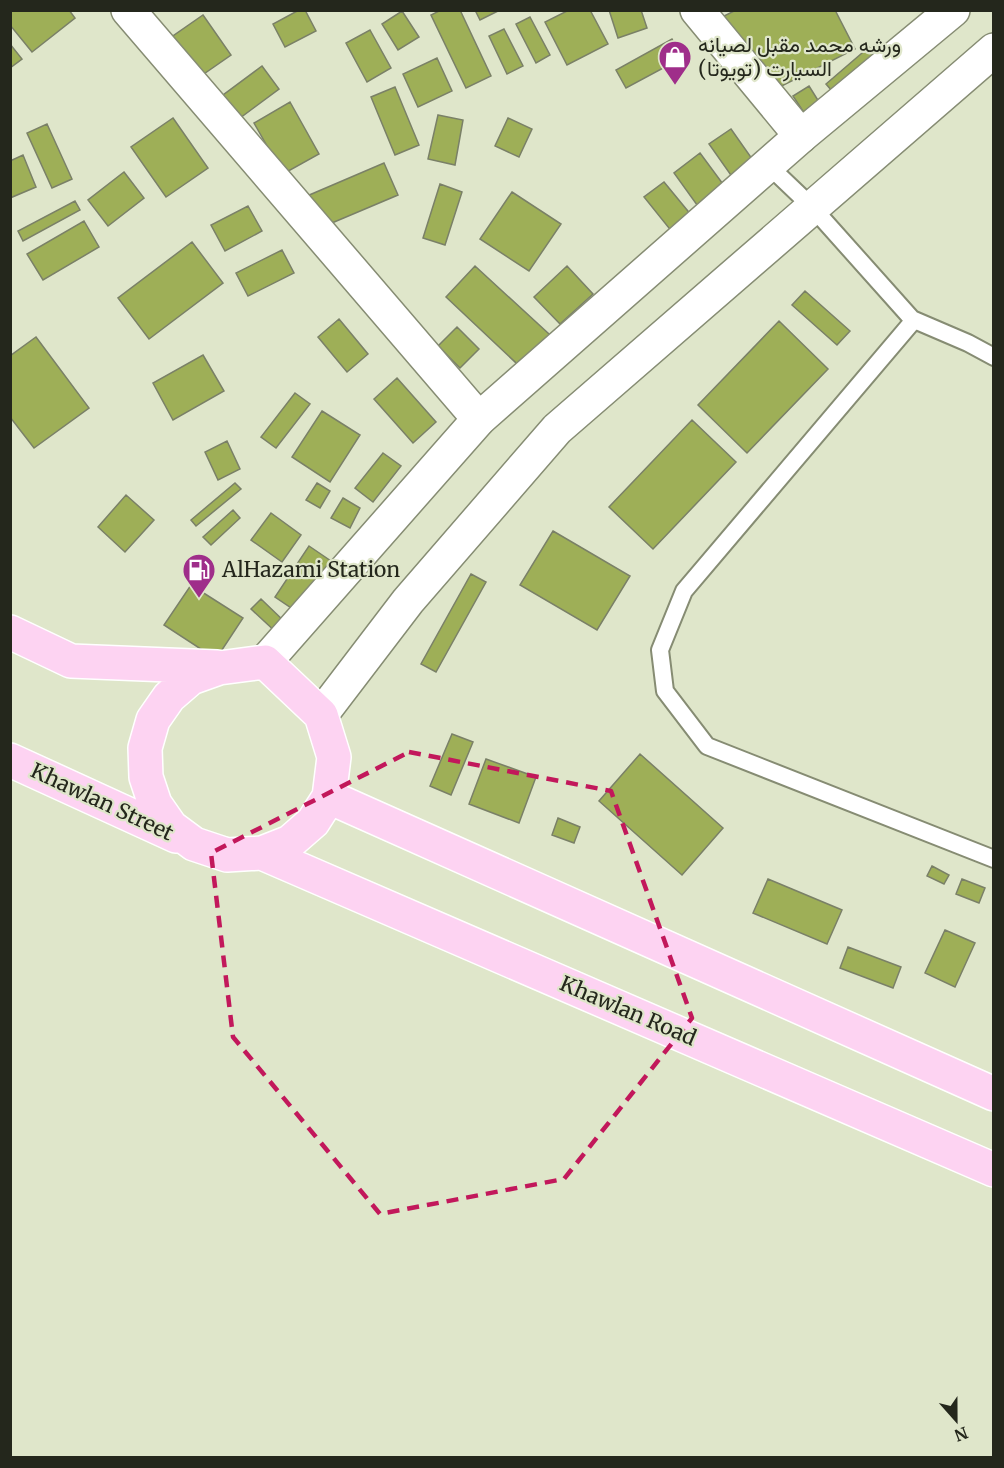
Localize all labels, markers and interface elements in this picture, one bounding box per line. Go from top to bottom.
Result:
place label: ورشه محمد مقبل لصيانه السيارت (تويوتا) [698,31,901,82]
shop icon: ورشه محمد مقبل لصيانه السيارت (تويوتا) [657,39,693,86]
fuel station icon: AlHazami Station [181,552,217,599]
place label: AlHazami Station [221,556,400,583]
street label: Khawlan Street [27,757,178,846]
street label: Khawlan Road [556,970,701,1052]
north arrow [926,1390,986,1450]
text: N [952,1422,971,1446]

